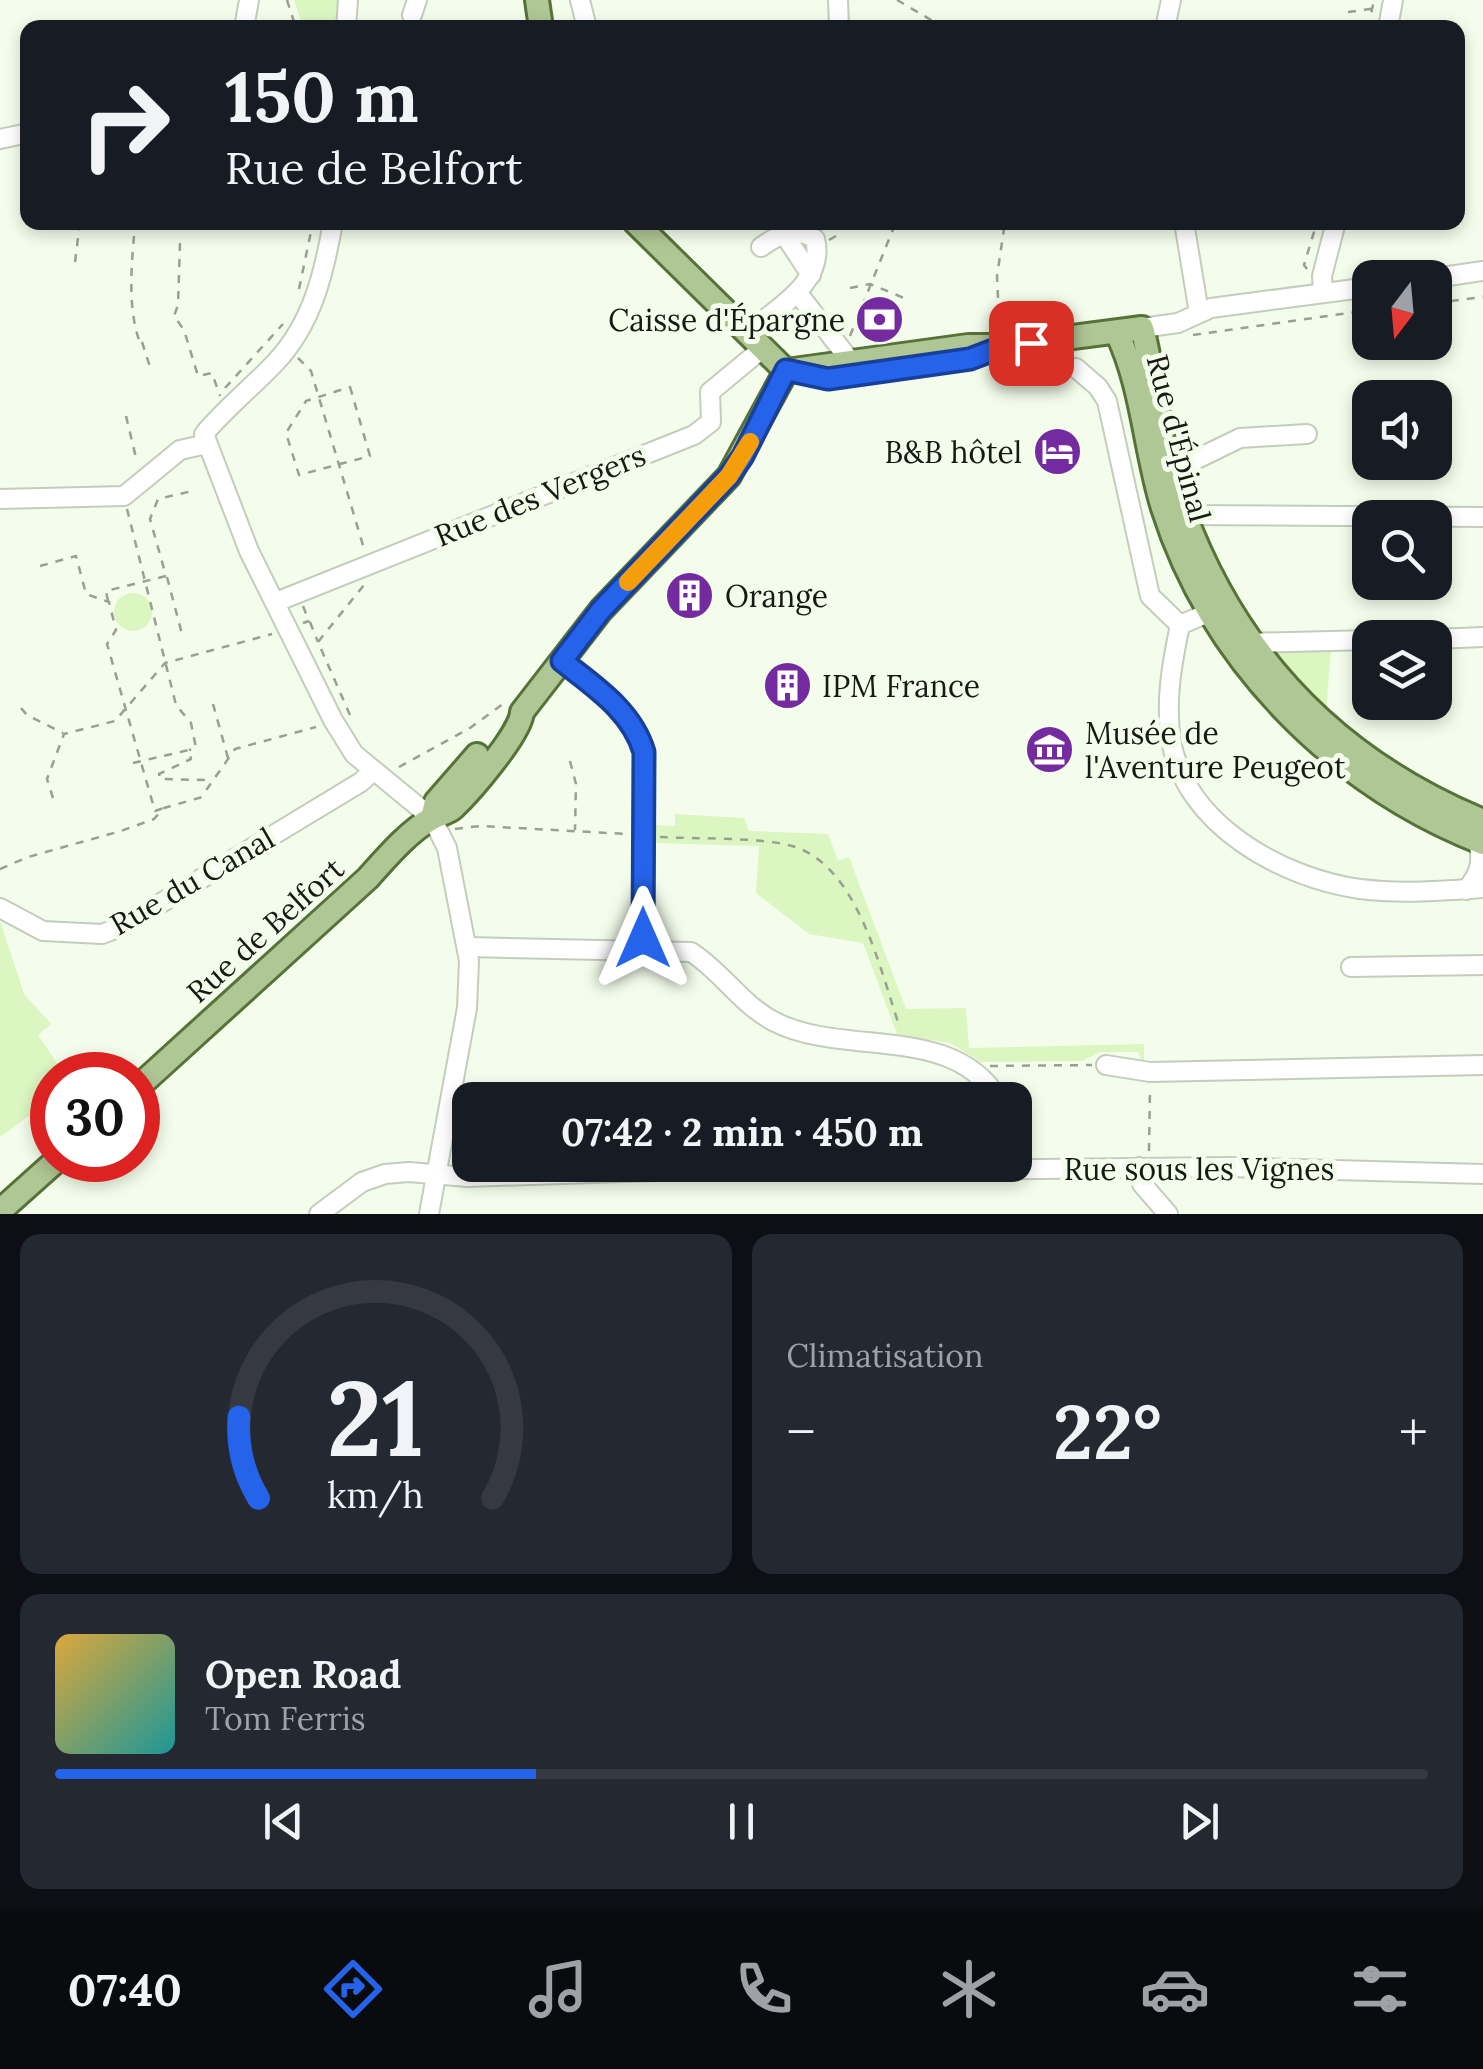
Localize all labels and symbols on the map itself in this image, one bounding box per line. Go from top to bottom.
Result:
north arrow [1352,260,1452,360]
bank icon: Caisse d'Épargne [854,294,906,346]
place label: Caisse d'Épargne [608,301,845,340]
pin [989,301,1074,386]
street label: Rue d'Épinal [1138,350,1220,526]
hotel icon: B&B hôtel [1031,426,1083,478]
place label: B&B hôtel [884,433,1022,471]
street label: Rue des Vergers [429,435,651,555]
building icon: Orange [664,570,716,622]
place label: Orange [725,577,828,616]
building icon: IPM France [761,660,813,712]
place label: IPM France [822,667,980,705]
place label: Musée de l'Aventure Peugeot [1085,714,1346,787]
museum icon: Musée de l'Aventure Peugeot [1024,724,1076,776]
street label: Rue du Canal [103,819,281,943]
street label: Rue de Belfort [179,849,352,1011]
position arrow [591,886,695,990]
speed limit sign: 30 [30,1052,160,1182]
street label: Rue sous les Vignes [1064,1150,1334,1189]

